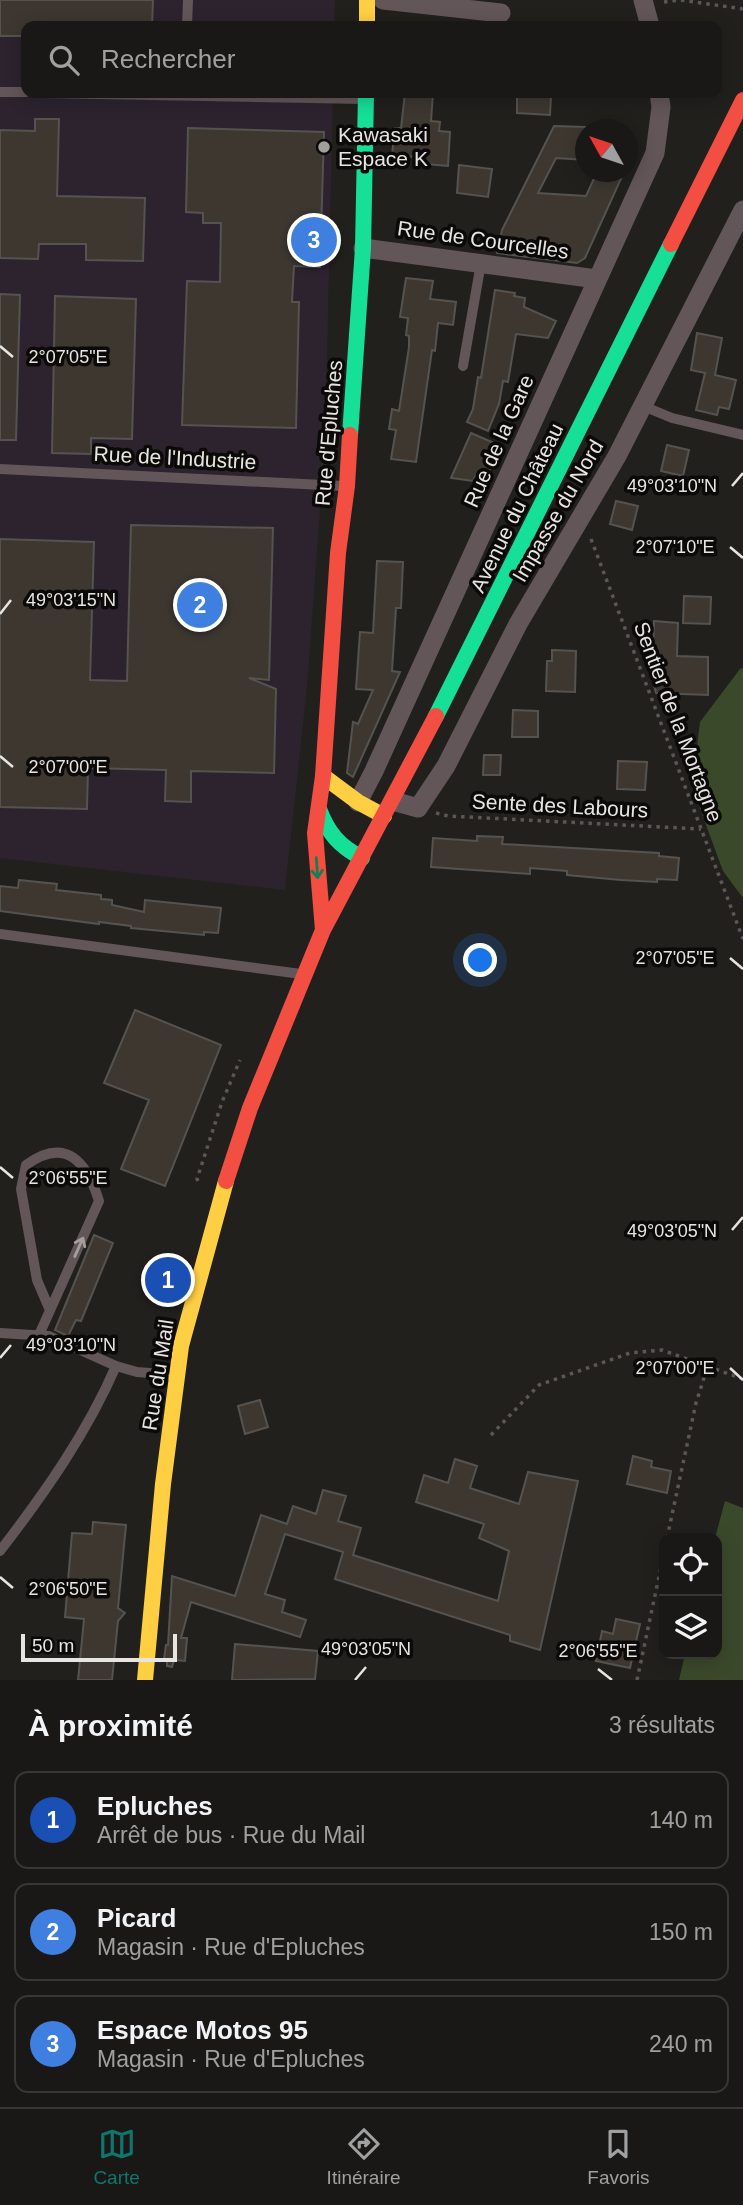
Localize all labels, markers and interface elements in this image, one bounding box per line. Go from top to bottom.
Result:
search box [21,21,722,98]
icon: search [45,41,83,79]
text: Rechercher [101,44,235,74]
north arrow [575,119,638,182]
place label: Kawasaki Espace K [338,123,428,170]
marker: Kawasaki Espace K [316,139,332,155]
pin: 3 [291,214,337,266]
street label: Rue de Courcelles [396,216,570,263]
text: 2°07'05"E [28,347,108,367]
street label: Rue d'Epluches [311,359,346,507]
street label: Rue de la Gare [459,371,538,511]
street label: Avenue du Château [466,419,567,596]
street label: Impasse du Nord [508,436,608,586]
street label: Rue de l'Industrie [93,442,257,473]
text: 49°03'10"N [627,476,717,496]
text: 2°07'10"E [635,537,715,557]
pin: 2 [177,579,223,631]
text: 49°03'15"N [26,590,116,610]
street label: Sentier de la Mortagne [630,619,727,825]
text: 2°07'00"E [28,757,108,777]
street label: Sente des Labours [471,789,649,822]
one-way arrow [311,857,324,879]
your location [463,943,497,977]
text: 2°07'05"E [635,948,715,968]
text: 2°06'55"E [28,1168,108,1188]
text: 49°03'05"N [627,1221,717,1241]
one-way arrow [73,1237,86,1258]
pin: 1 [145,1254,191,1306]
street label: Rue du Mail [137,1318,178,1432]
text: 49°03'10"N [26,1335,116,1355]
text: 2°07'00"E [635,1358,715,1378]
map controls [659,1533,722,1659]
button: locate [659,1533,722,1596]
text: 2°06'50"E [28,1579,108,1599]
button: layers [659,1596,722,1659]
scale bar [21,1631,177,1663]
text: 50 m [32,1635,74,1656]
text: 49°03'05"N [321,1639,411,1659]
text: 2°06'55"E [558,1641,638,1661]
text: À proximité [28,1709,193,1742]
text: 3 résultats [609,1712,715,1738]
text: Epluches [97,1791,213,1821]
text: 1 [47,1807,59,1833]
text: 140 m [649,1807,713,1833]
text: Arrêt de bus · Rue du Mail [97,1822,365,1848]
text: Picard [97,1903,177,1933]
text: 2 [47,1919,59,1945]
text: 150 m [649,1919,713,1945]
text: Magasin · Rue d'Epluches [97,1934,365,1960]
text: Espace Motos 95 [97,2015,308,2045]
text: 3 [47,2031,59,2057]
text: 240 m [649,2031,713,2057]
text: Magasin · Rue d'Epluches [97,2046,365,2072]
tab: Carte [93,2125,140,2189]
tab: Itinéraire [327,2125,401,2189]
tab: Favoris [587,2125,650,2189]

